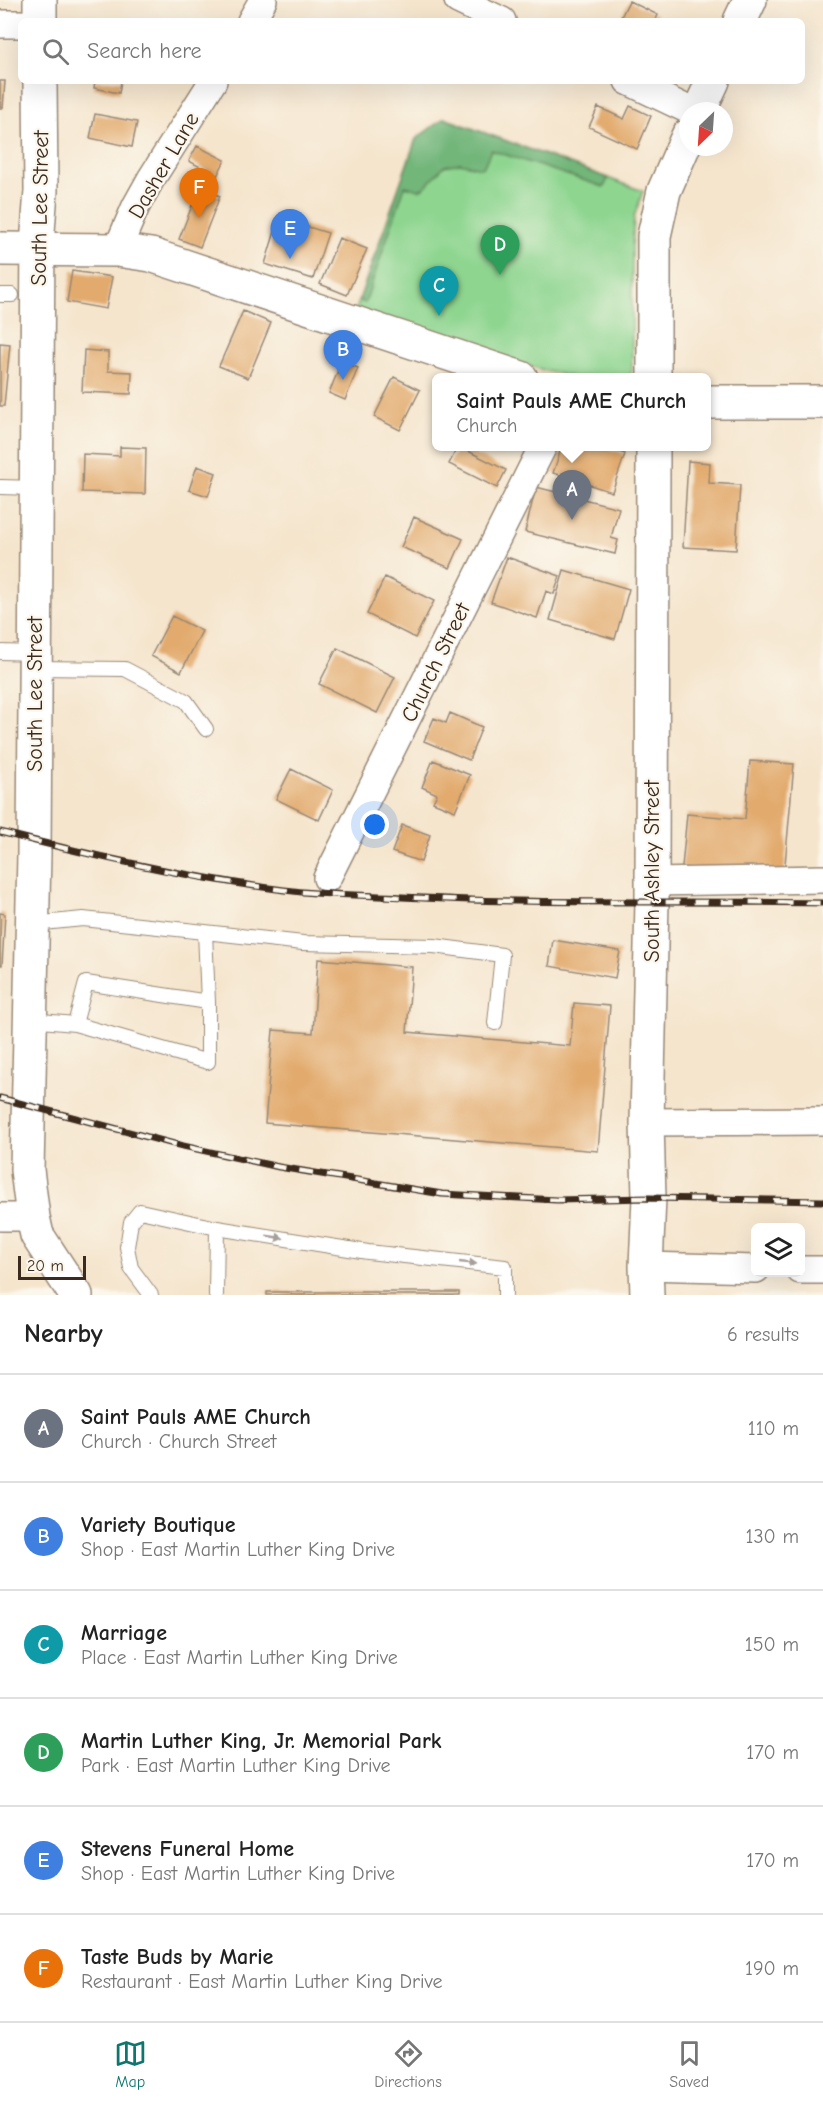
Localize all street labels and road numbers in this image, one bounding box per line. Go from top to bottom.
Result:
street label: Dasher Lane [123,108,205,223]
street label: South Lee Street [26,129,54,286]
street label: Church Street [396,598,476,726]
street label: South Lee Street [22,616,48,772]
street label: South Ashley Street [639,779,665,962]

